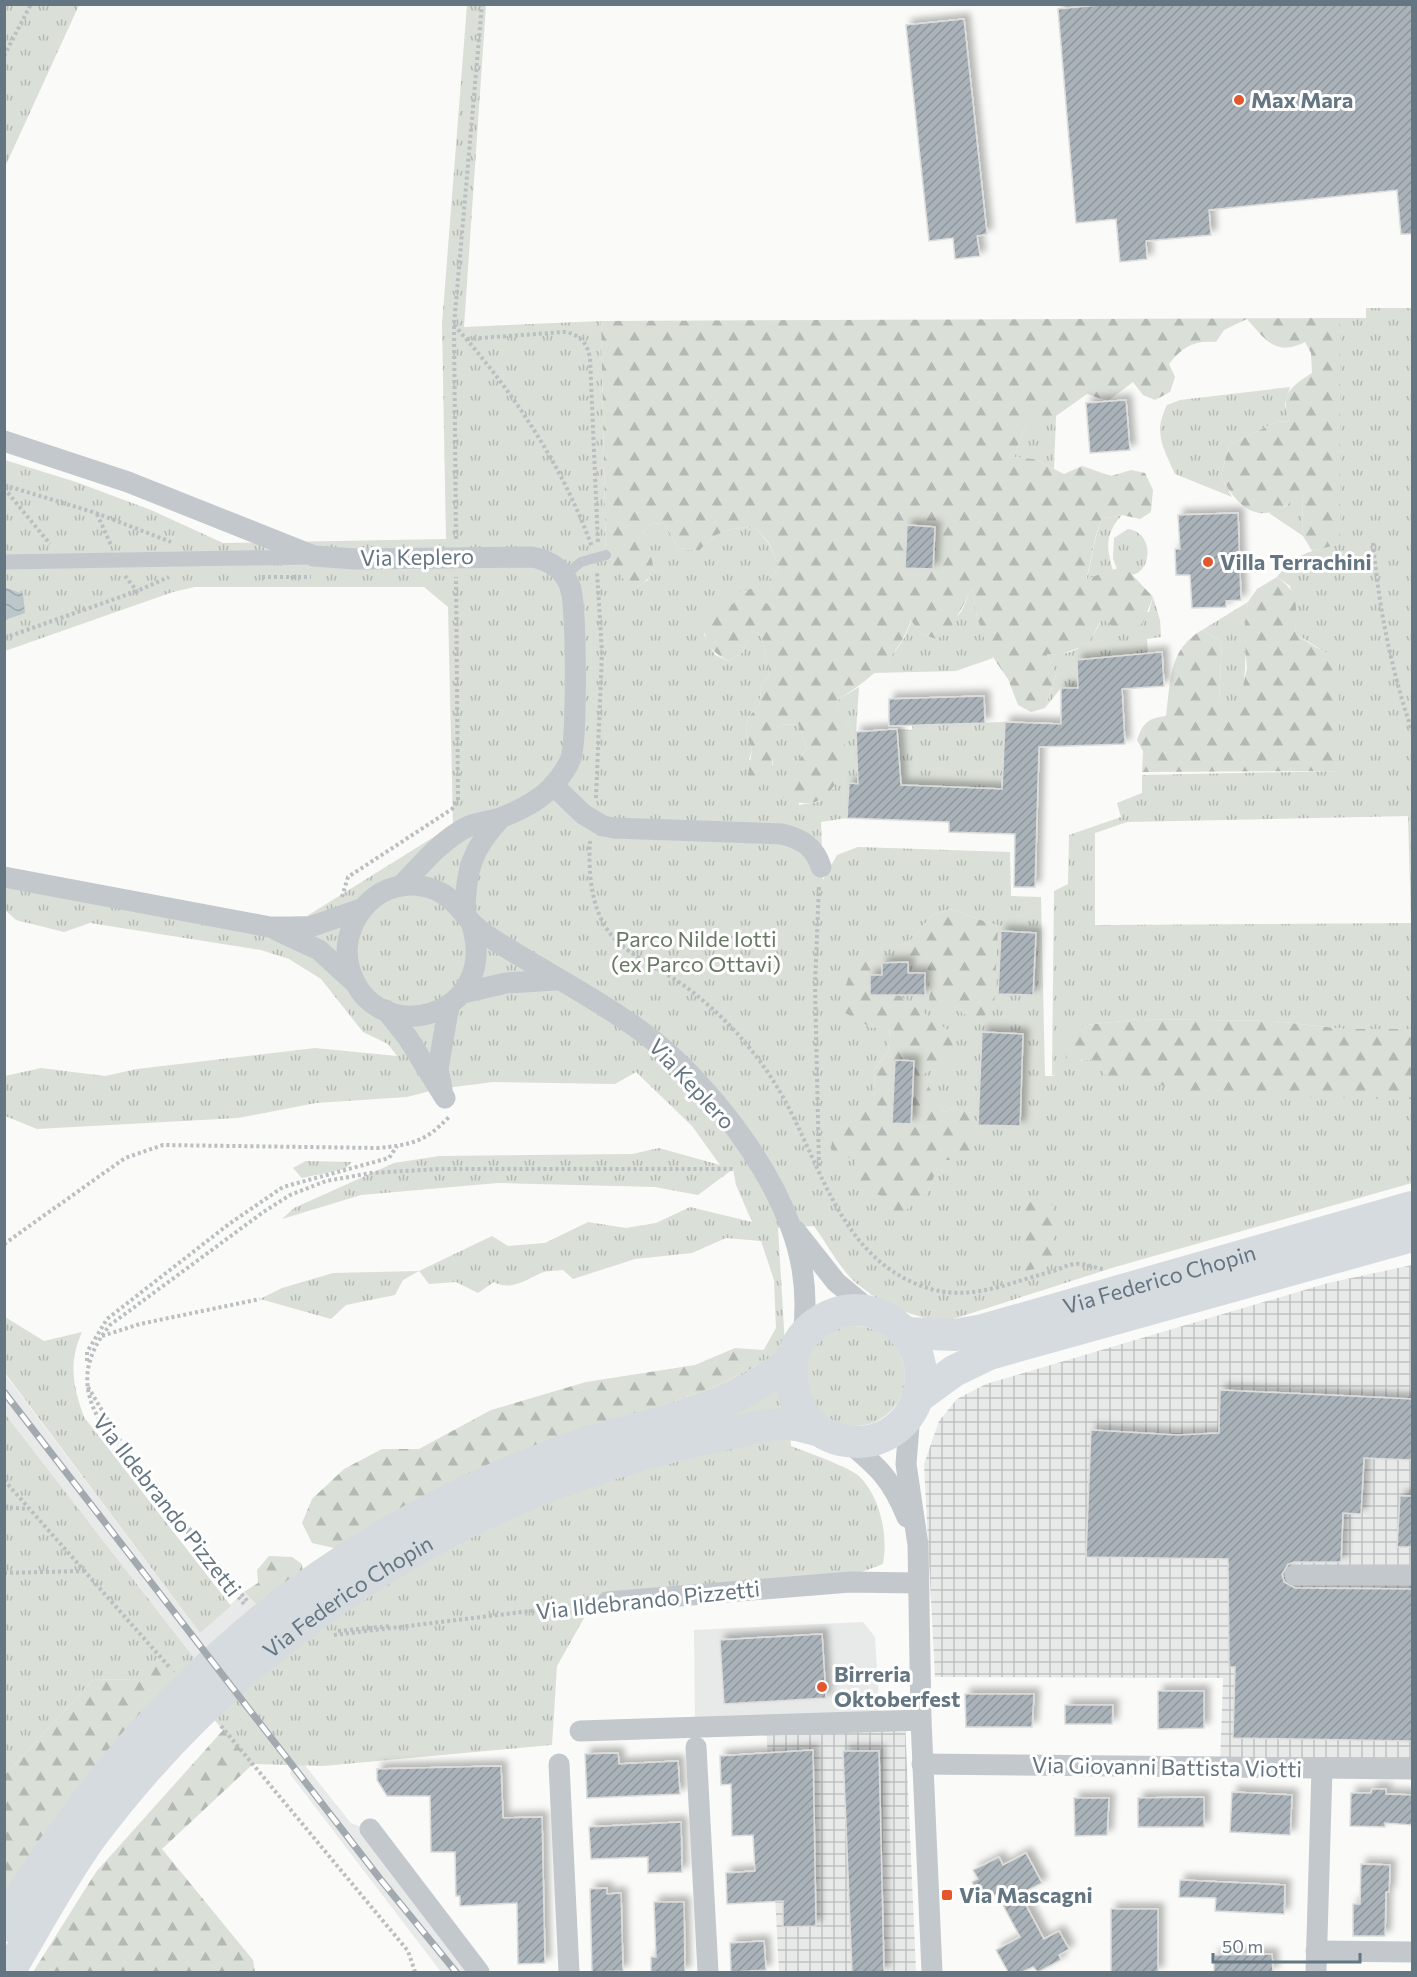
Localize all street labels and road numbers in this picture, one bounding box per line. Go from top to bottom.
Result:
street label: Via Keplero [360,542,474,571]
street label: Via Keplero [644,1033,741,1134]
street label: Via Federico Chopin [1060,1238,1259,1319]
street label: Via Ildebrando Pizzetti [88,1408,247,1602]
street label: Via Federico Chopin [257,1529,437,1663]
street label: Via Ildebrando Pizzetti [535,1574,761,1625]
street label: Via Giovanni Battista Viotti [1032,1751,1302,1782]

